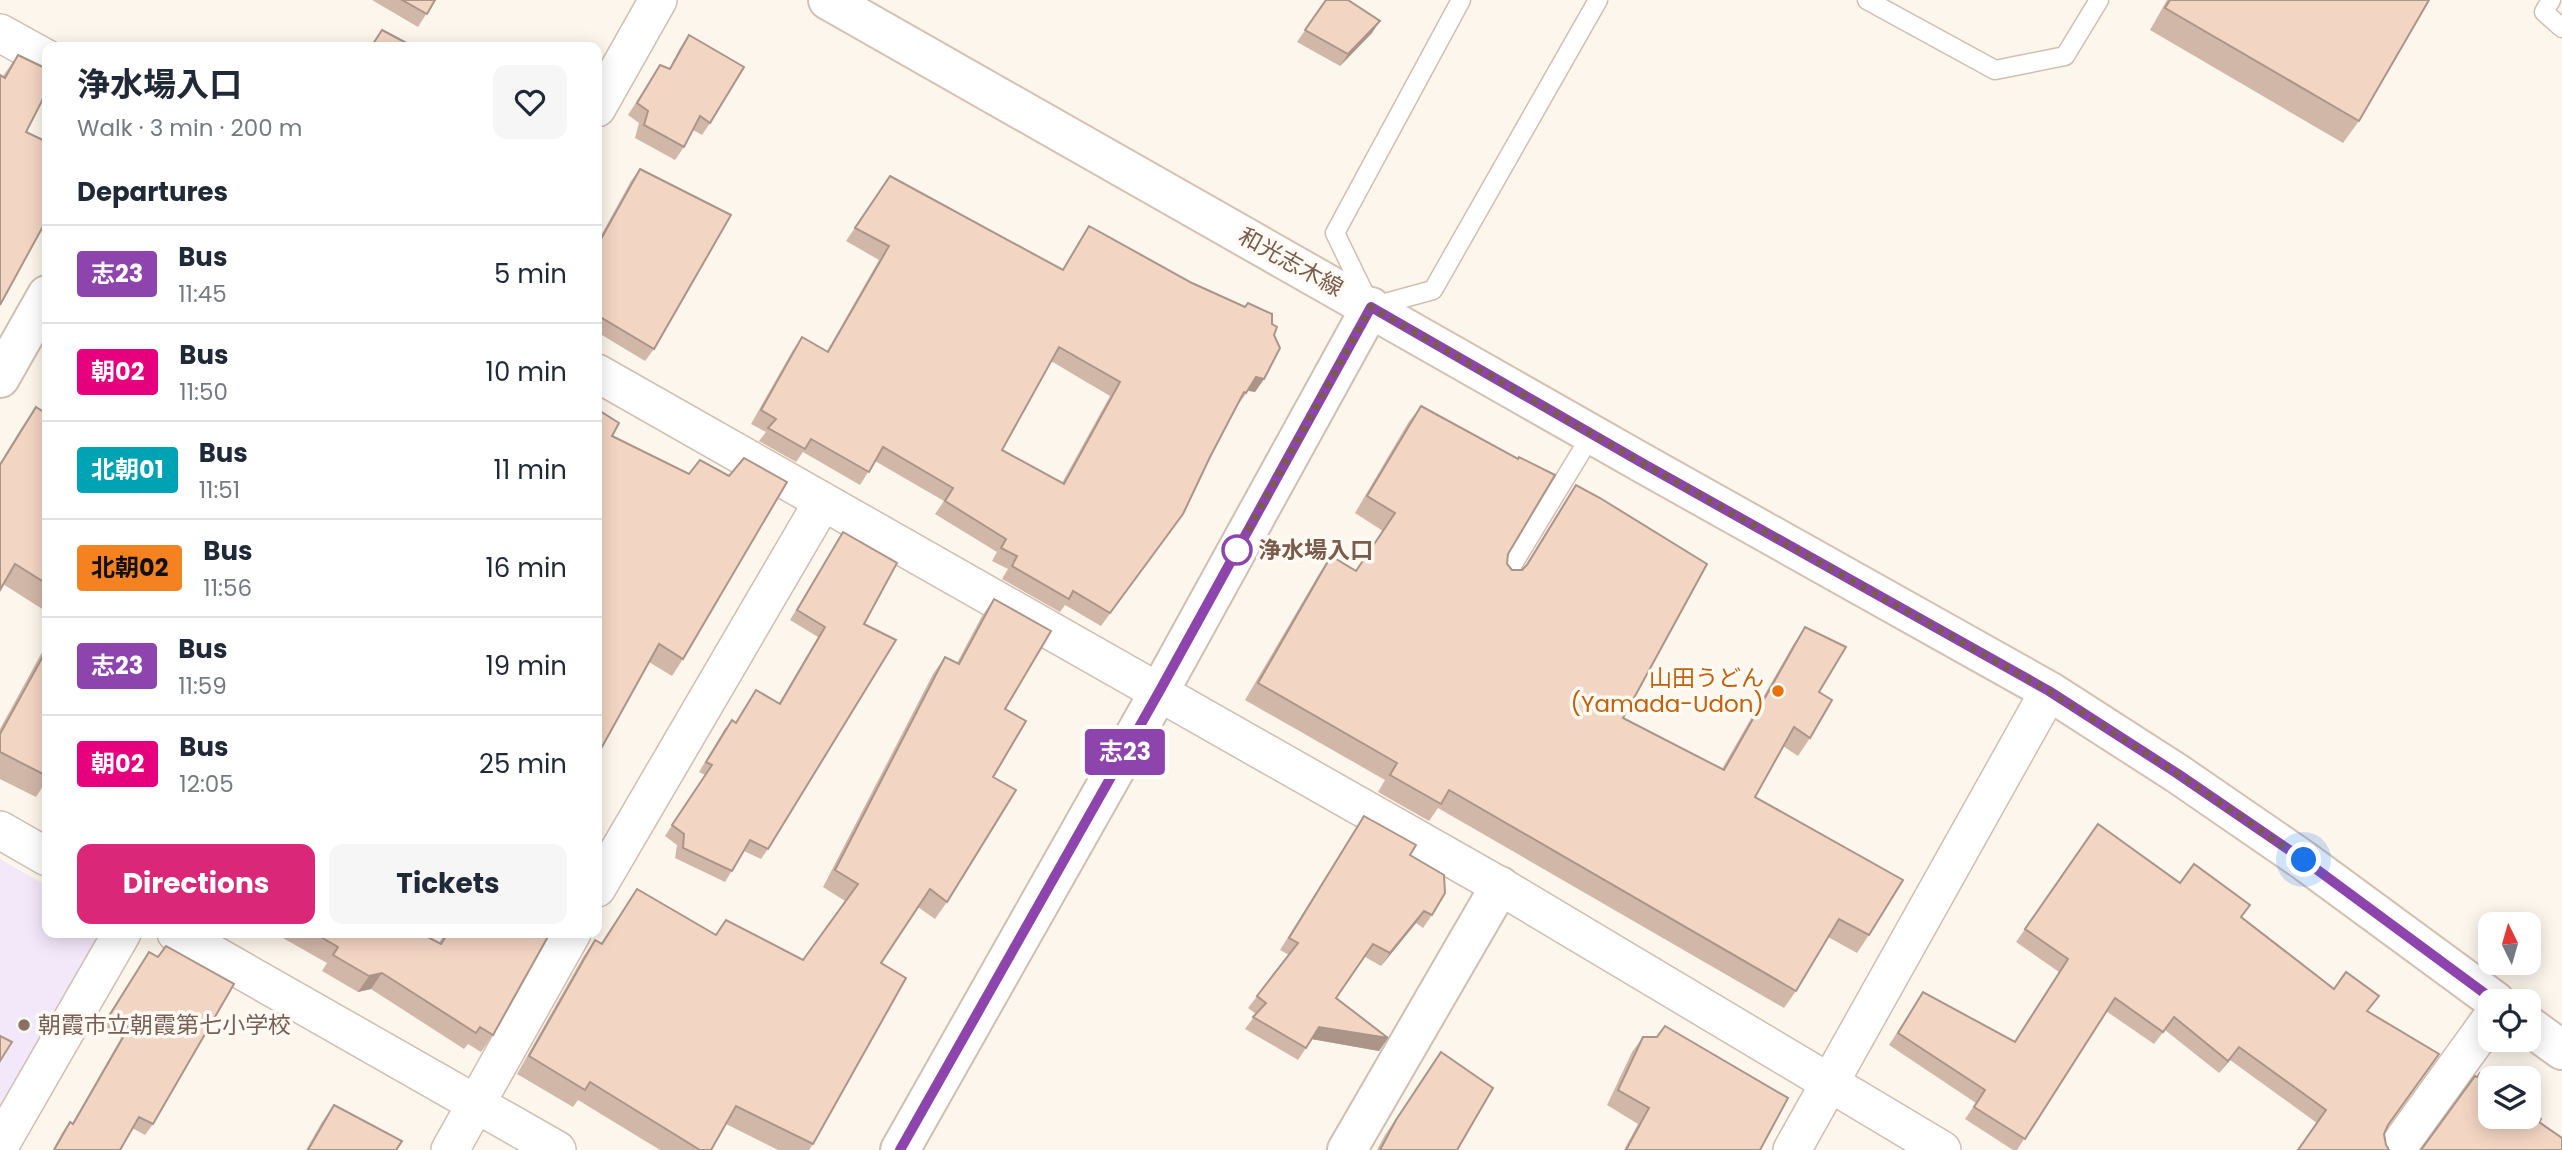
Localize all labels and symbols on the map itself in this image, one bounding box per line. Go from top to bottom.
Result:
street label: 和光志木線 [1233,220,1349,304]
place label: 浄水場入口 [1258,534,1373,566]
marker: 浄水場入口 [1222,535,1252,565]
place label: 山田うどん (Yamada-Udon) [1571,662,1764,720]
marker: 山田うどん (Yamada-Udon) [1770,683,1786,699]
line badge: 志23 [1085,729,1165,775]
your location [2286,842,2321,877]
north arrow [2478,912,2541,975]
place label: 朝霞市立朝霞第七小学校 [38,1009,291,1041]
marker: 朝霞市立朝霞第七小学校 [16,1017,32,1033]

